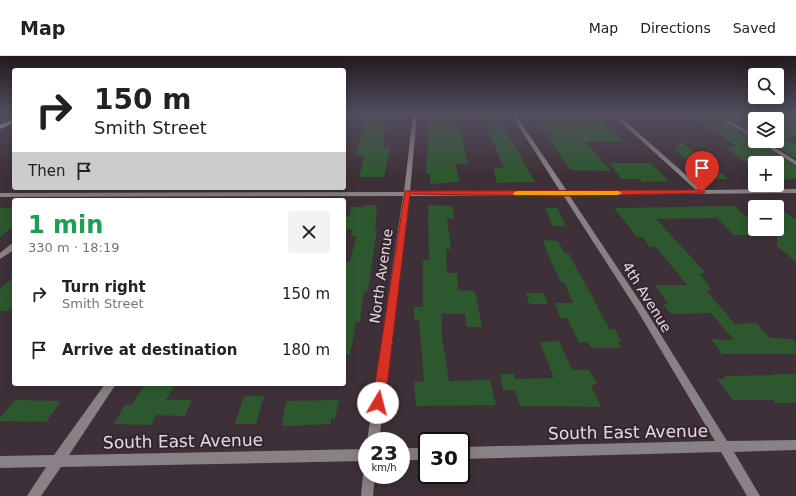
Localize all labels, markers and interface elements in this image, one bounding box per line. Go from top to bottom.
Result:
text: Map [20,17,65,39]
text: Map [589,20,618,36]
text: Directions [640,20,711,36]
text: Saved [733,20,776,36]
map controls [748,68,784,236]
button: search [748,68,784,104]
text: 150 m [94,83,191,116]
icon: right [28,84,80,136]
button: layers [748,112,784,148]
text: Smith Street [94,117,207,138]
pin [685,151,719,192]
button: + [748,156,784,192]
icon: arrive [691,157,713,179]
icon: arrive [73,160,95,182]
text: Then [28,162,65,180]
button: − [748,200,784,236]
text: 1 min [28,211,103,239]
button: close [288,211,330,253]
street label: North Avenue [366,228,396,324]
text: 330 m · 18:19 [28,240,119,255]
street label: 4th Avenue [619,259,675,335]
text: Turn right [62,278,146,296]
icon: right [28,283,50,305]
text: 150 m [282,285,330,303]
text: Smith Street [62,296,144,311]
icon: arrive [28,339,50,361]
text: Arrive at destination [62,341,237,359]
text: 180 m [282,341,330,359]
position arrow [357,382,399,424]
street label: South East Avenue [548,421,708,443]
street label: South East Avenue [103,430,263,452]
speed limit sign: 30 [418,432,470,484]
text: 23 [370,441,398,465]
text: km/h [371,462,397,473]

